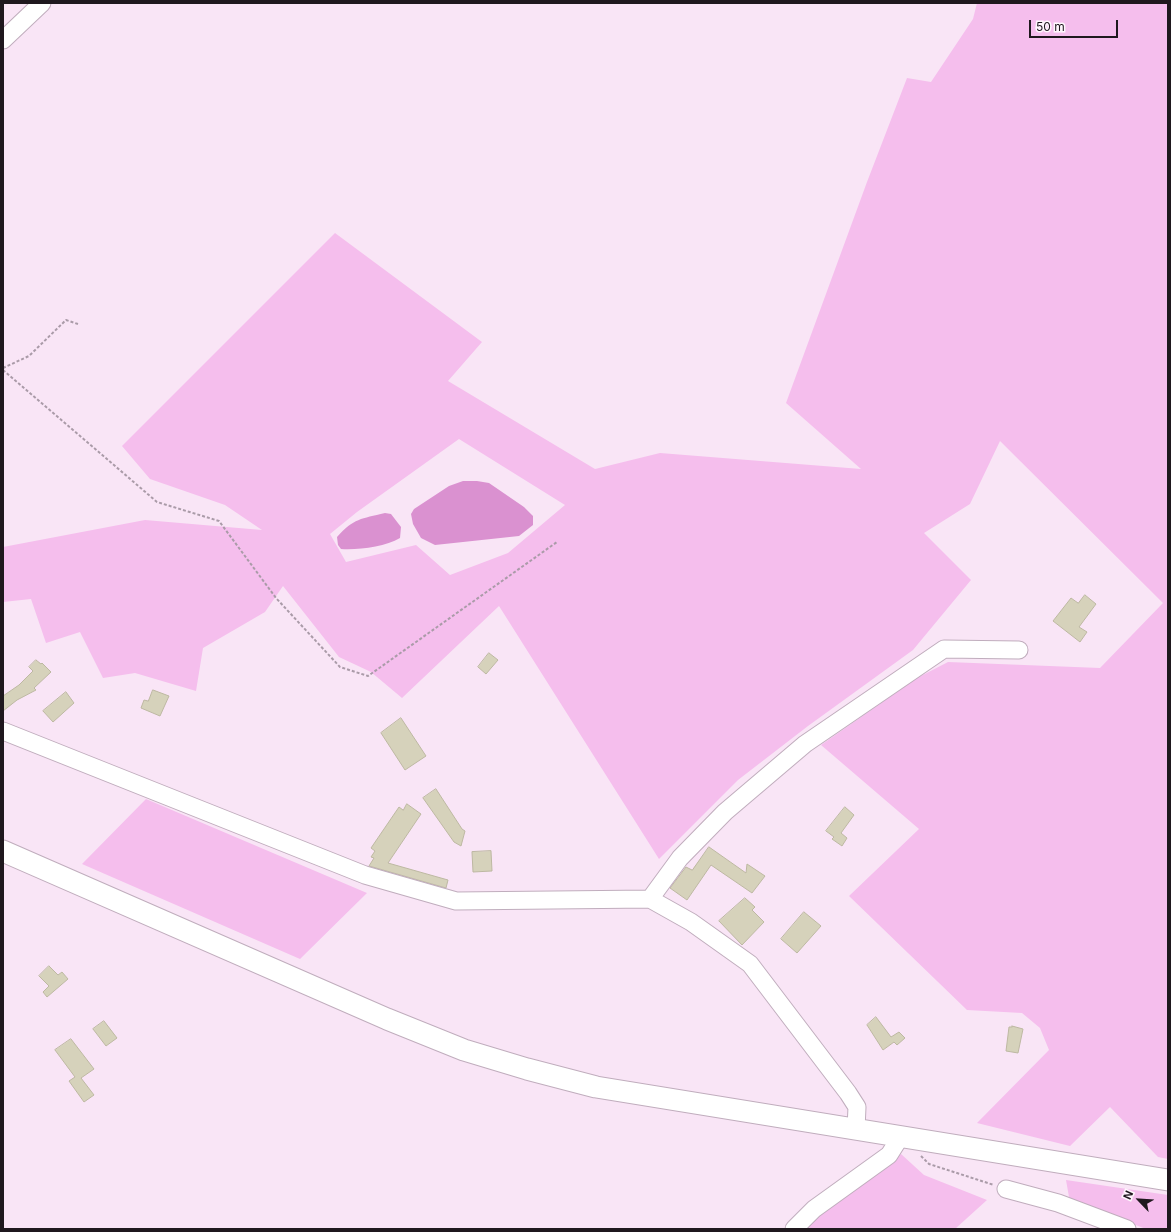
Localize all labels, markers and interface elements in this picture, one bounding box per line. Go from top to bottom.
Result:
scale bar [1031,12,1120,38]
text: 50 m [1036,19,1065,34]
north arrow [1119,1180,1159,1220]
text: N [1120,1188,1136,1202]

